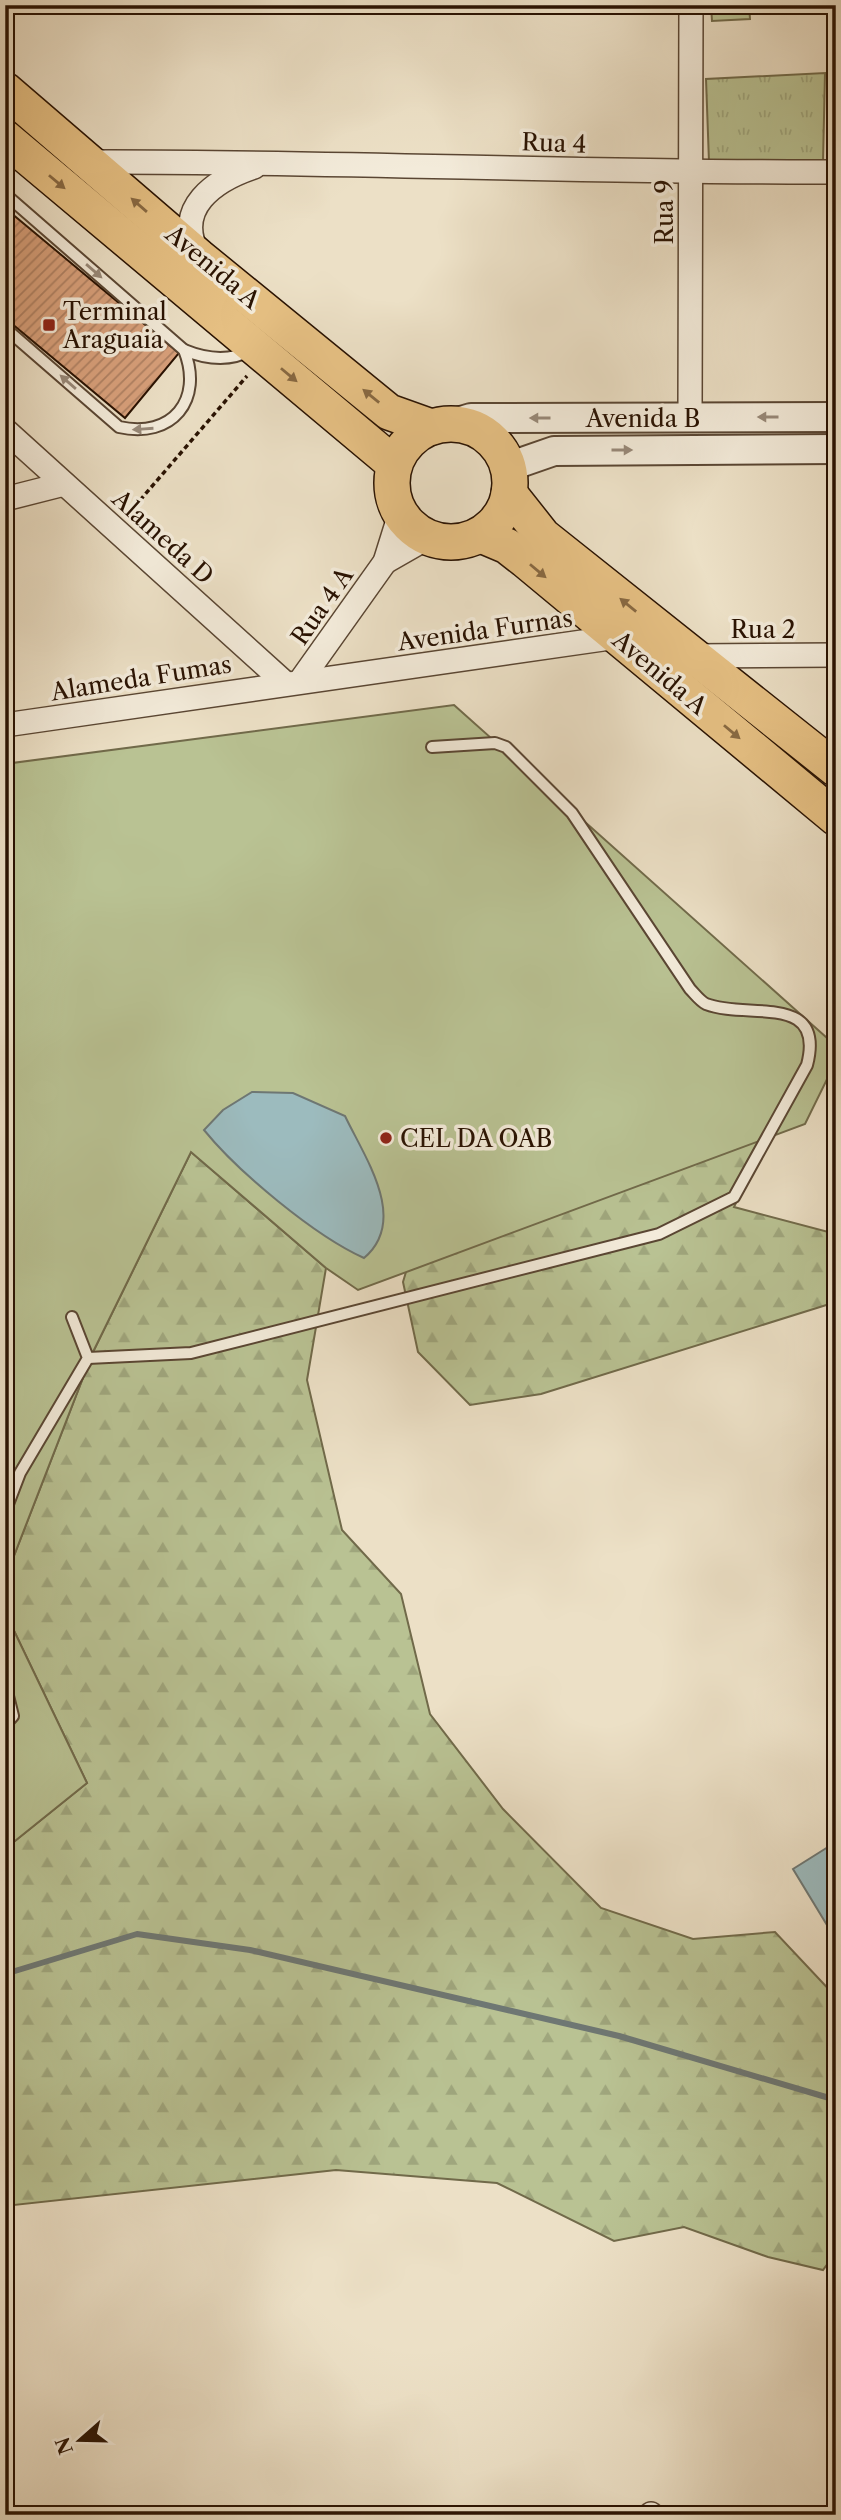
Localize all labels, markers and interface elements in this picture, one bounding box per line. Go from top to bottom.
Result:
street label: Rua 4 [521,127,587,159]
one-way arrow [49,174,66,189]
street label: Rua 9 [650,179,679,245]
one-way arrow [130,198,147,213]
street label: Avenida A [159,218,267,316]
one-way arrow [85,263,102,278]
place label: Terminal Araguaia [62,297,167,354]
marker: Terminal Araguaia [41,317,57,333]
one-way arrow [280,367,297,382]
one-way arrow [59,375,76,390]
one-way arrow [362,389,380,404]
street label: Avenida B [585,404,700,433]
one-way arrow [756,411,778,423]
one-way arrow [529,412,551,424]
one-way arrow [132,424,154,435]
one-way arrow [611,444,633,456]
street label: Alameda D [106,483,220,590]
street label: Rua 4 A [285,561,360,650]
one-way arrow [529,563,547,579]
one-way arrow [620,598,637,613]
street label: Avenida Furnas [395,603,574,657]
street label: Rua 2 [731,615,795,644]
street label: Avenida A [606,624,714,722]
street label: Alameda Fumas [48,649,233,707]
one-way arrow [723,724,740,739]
place label: CEL DA OAB [400,1124,552,1153]
marker: CEL DA OAB [378,1130,394,1146]
north arrow [46,2404,116,2474]
text: N [51,2434,78,2457]

